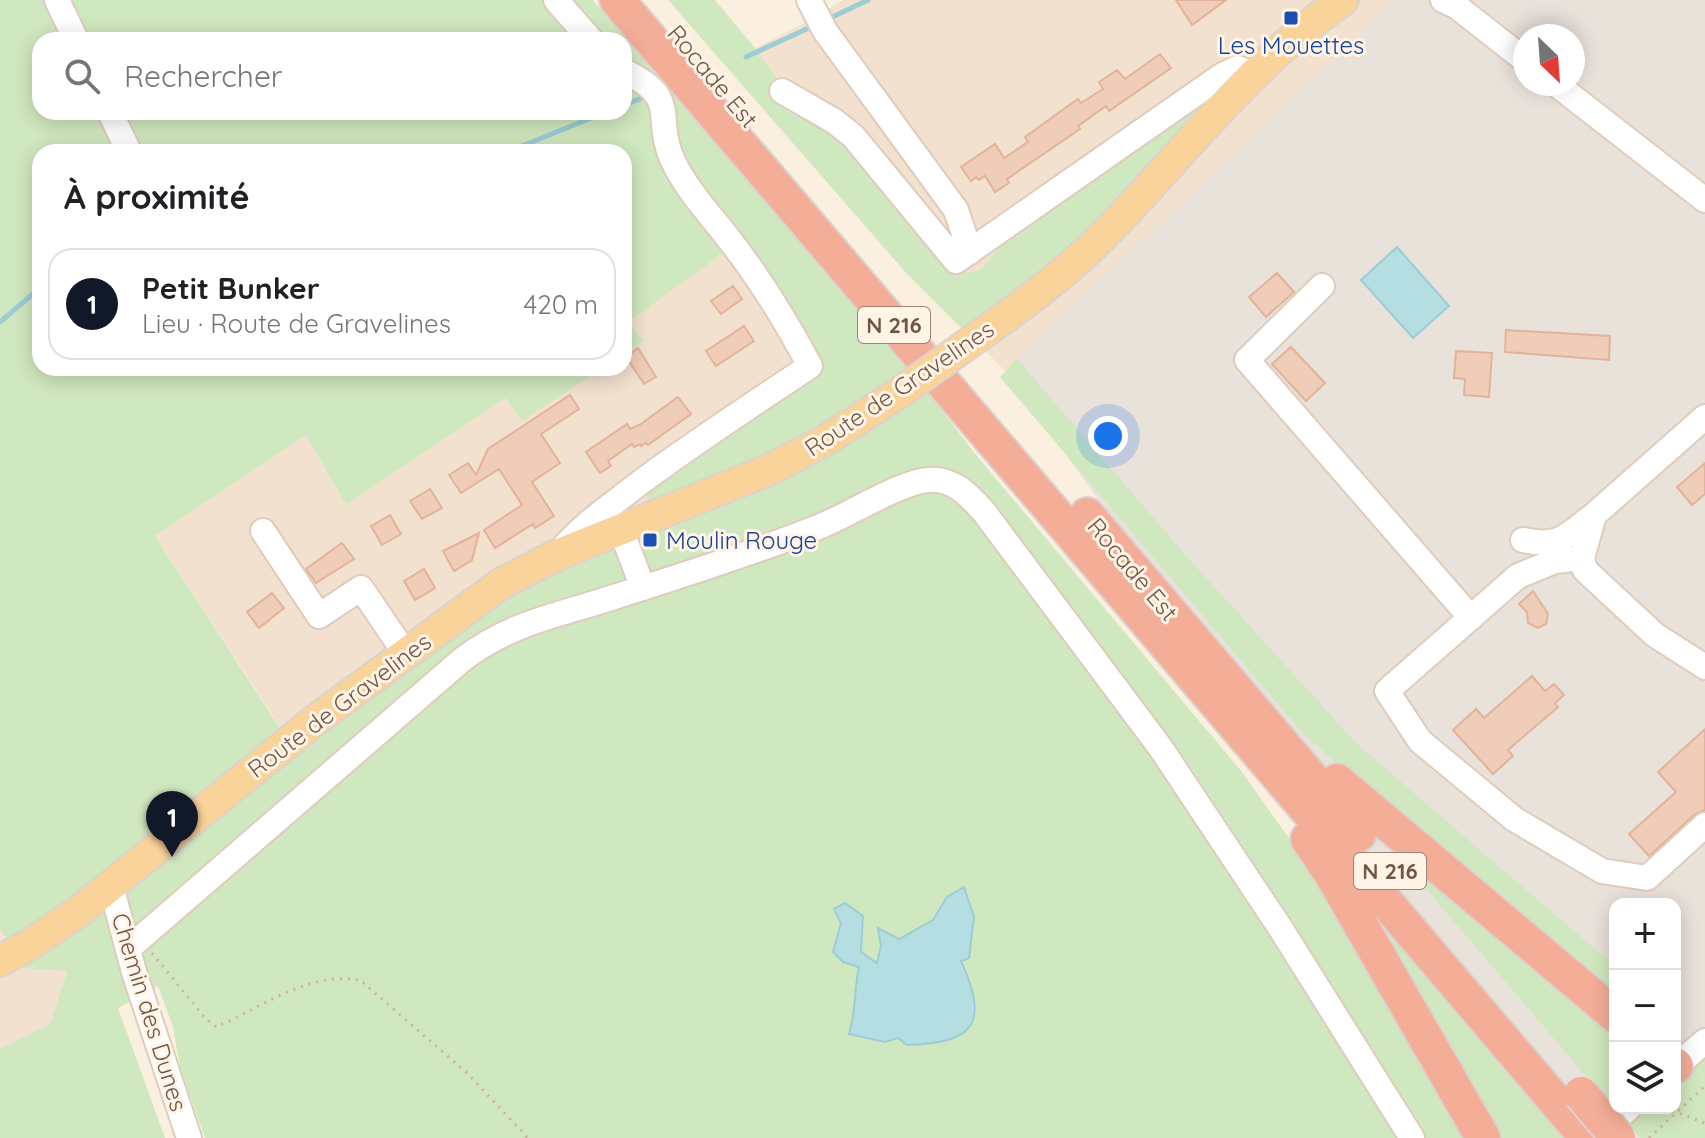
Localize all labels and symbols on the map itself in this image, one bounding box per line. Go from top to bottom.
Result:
marker: Les Mouettes [1282,9,1300,27]
street label: Rocade Est [661,18,765,134]
north arrow [1513,24,1585,96]
place label: Les Mouettes [1218,30,1364,60]
road number: N 216 [858,307,930,343]
street label: Route de Gravelines [798,313,1000,463]
your location [1088,416,1128,456]
street label: Rocade Est [1081,511,1185,627]
place label: Moulin Rouge [666,525,817,555]
marker: Moulin Rouge [641,531,659,549]
street label: Route de Gravelines [241,626,437,784]
pin: 1 [146,791,198,857]
road number: N 216 [1354,853,1426,889]
street label: Chemin des Dunes [106,909,194,1115]

